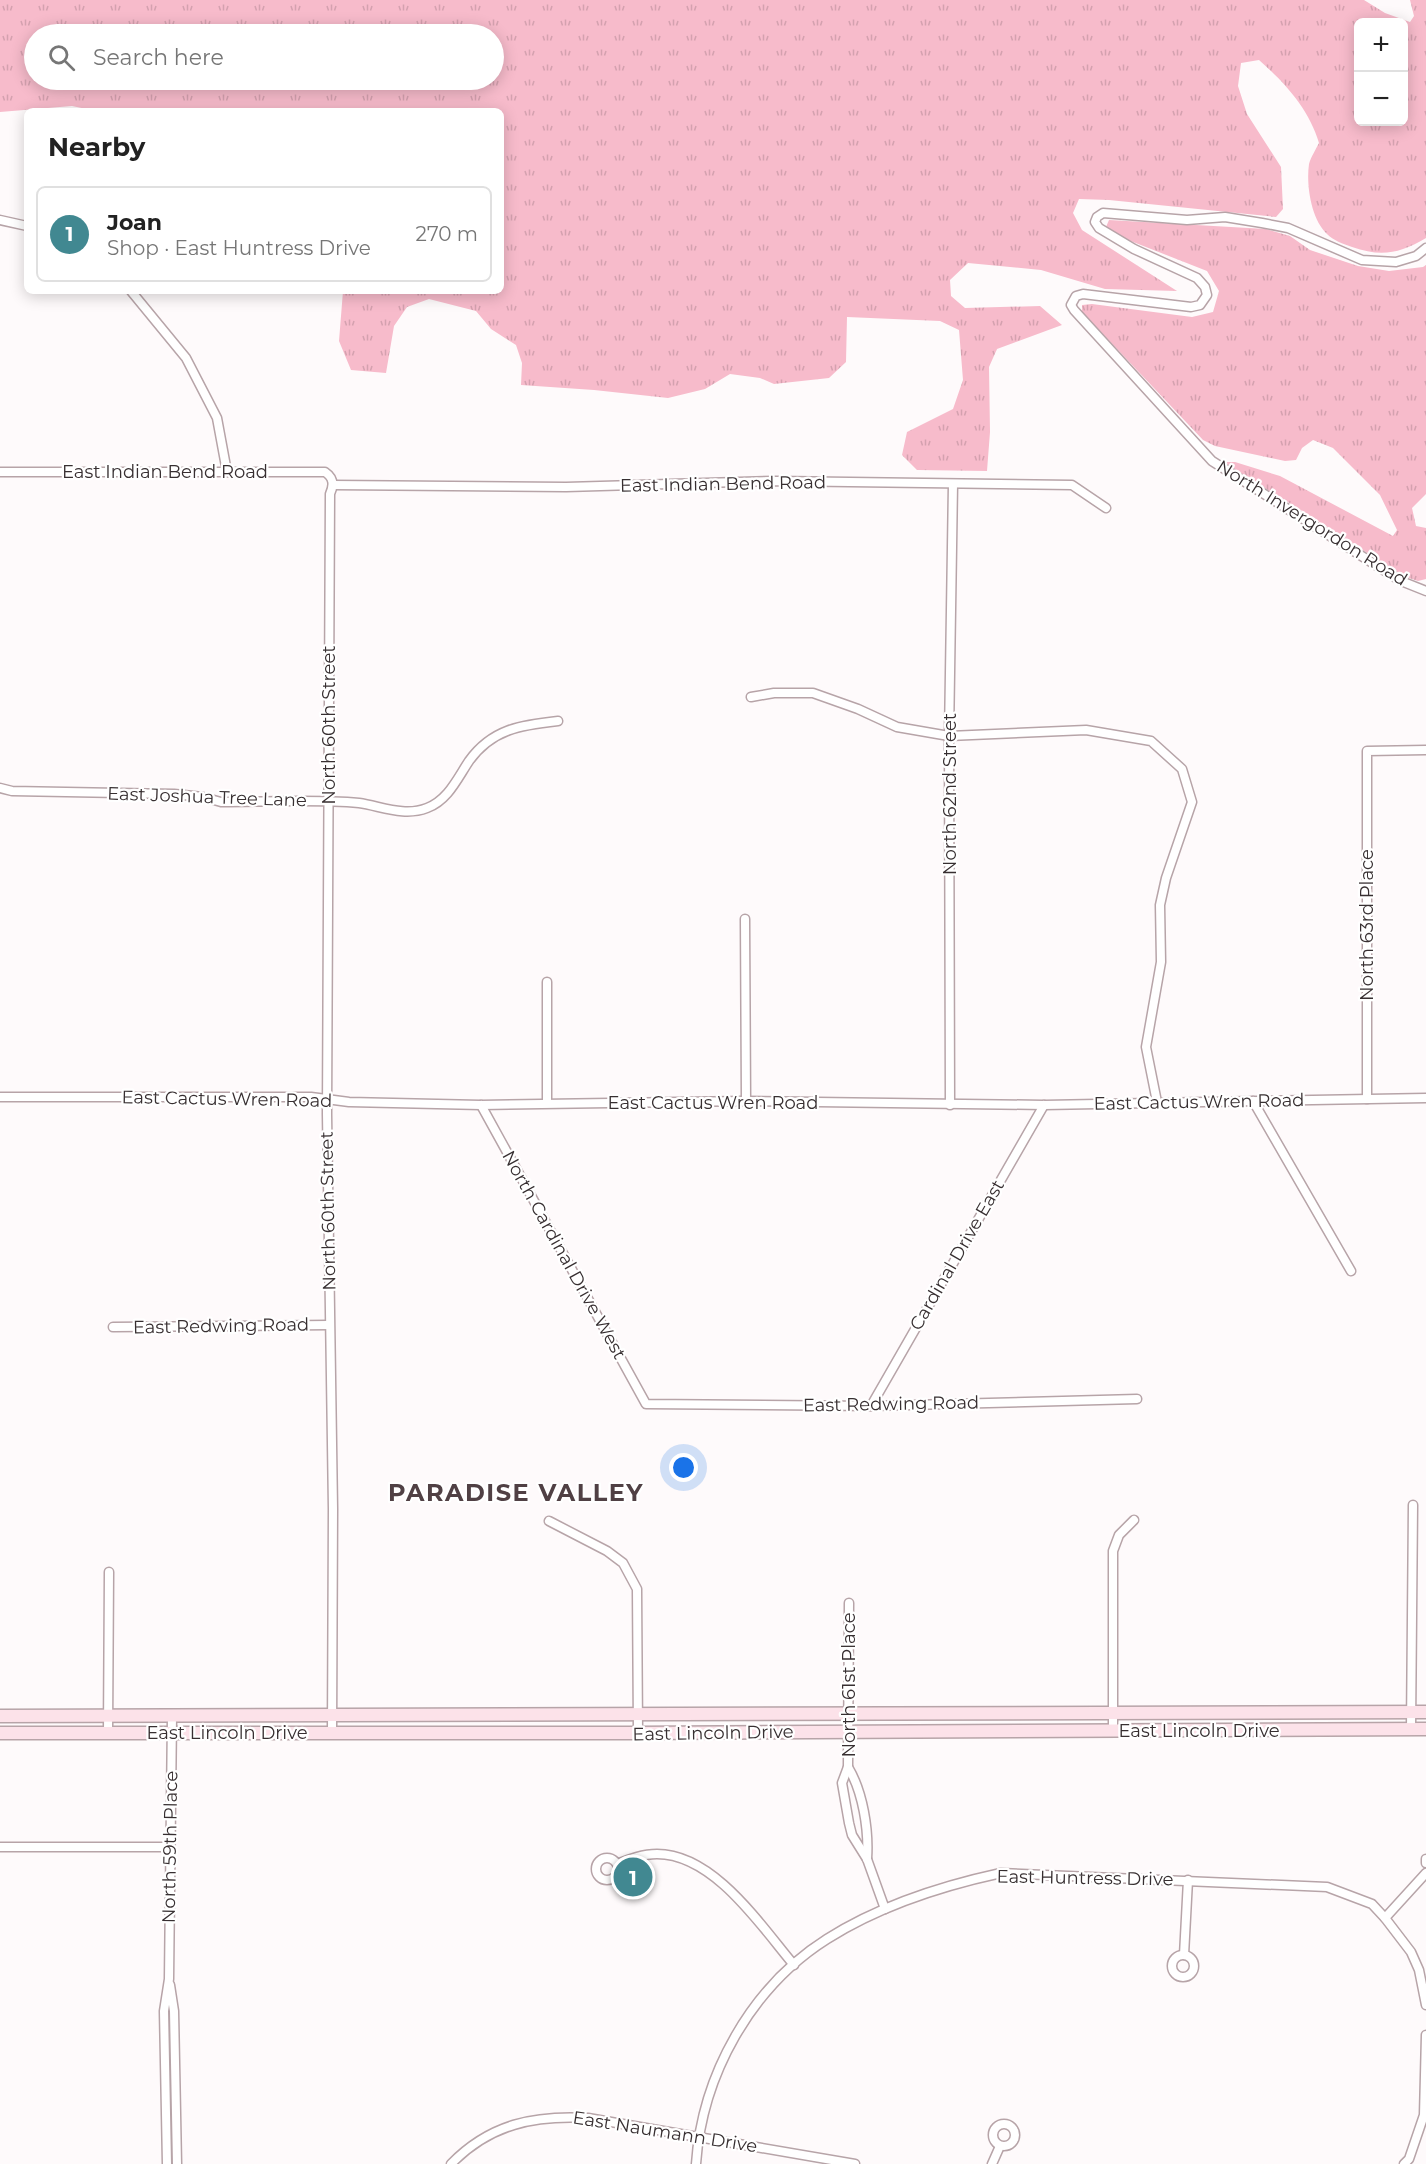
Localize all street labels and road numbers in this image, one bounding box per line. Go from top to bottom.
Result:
street label: North Invergordon Road [1213,455,1411,591]
street label: East Indian Bend Road [62,461,268,483]
street label: East Indian Bend Road [620,471,826,497]
street label: North 60th Street [318,645,340,805]
street label: North 62nd Street [939,713,961,875]
street label: East Joshua Tree Lane [107,783,307,811]
street label: North 63rd Place [1356,849,1378,1001]
street label: East Cactus Wren Road [121,1086,333,1112]
street label: East Cactus Wren Road [1093,1089,1305,1115]
street label: East Cactus Wren Road [608,1092,818,1114]
street label: North 60th Street [316,1131,340,1291]
street label: North Cardinal Drive West [497,1147,631,1363]
street label: Cardinal Drive East [905,1176,1009,1334]
street label: East Redwing Road [133,1313,309,1339]
street label: East Redwing Road [803,1391,979,1417]
street label: North 61st Place [838,1612,860,1758]
street label: East Lincoln Drive [1118,1720,1280,1742]
street label: East Lincoln Drive [632,1721,794,1745]
street label: East Lincoln Drive [146,1722,308,1744]
street label: North 59th Place [158,1771,182,1923]
street label: East Huntress Drive [996,1865,1174,1891]
street label: East Naumann Drive [571,2107,759,2157]

